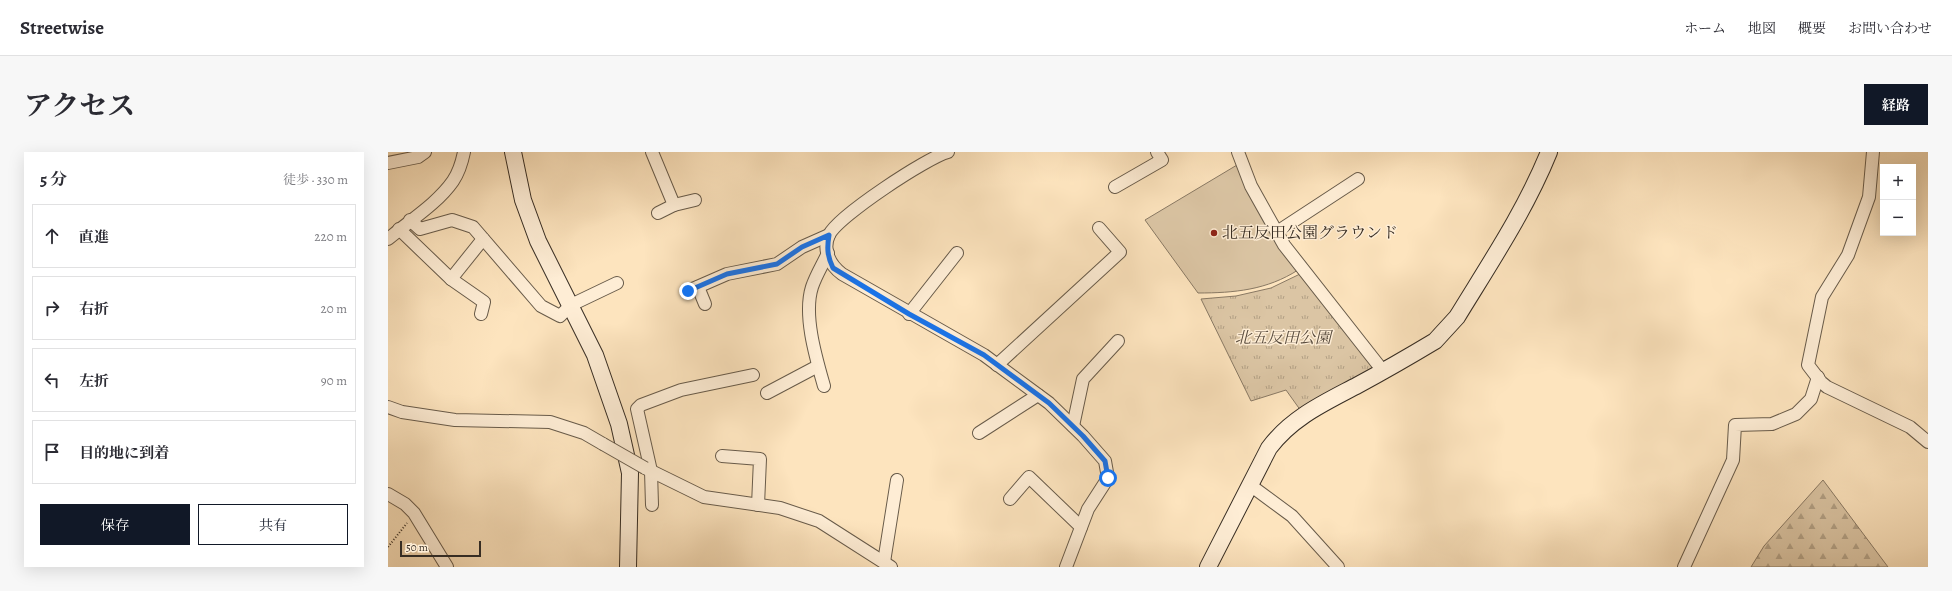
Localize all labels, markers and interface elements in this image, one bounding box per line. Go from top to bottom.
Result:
text: Streetwise [20,15,104,41]
text: ホーム [1684,19,1726,38]
text: 地図 [1748,19,1776,38]
text: 概要 [1798,19,1826,38]
text: お問い合わせ [1848,19,1932,38]
button: 経路 [1864,84,1928,125]
text: アクセス [24,87,135,125]
map controls [1880,164,1916,236]
button: + [1880,164,1916,200]
text: 5 分 [40,168,67,191]
text: 徒歩 · 330 m [283,171,348,188]
button: − [1880,200,1916,236]
place label: 北五反田公園グラウンド [1222,222,1398,244]
icon: ahead [41,225,63,247]
text: 直進 [79,227,109,247]
text: 220 m [314,228,347,245]
marker: 北五反田公園グラウンド [1209,228,1219,238]
route end [679,282,697,300]
icon: right [41,297,63,319]
text: 右折 [79,299,109,319]
text: 20 m [321,300,347,317]
park label: 北五反田公園 [1235,327,1334,349]
icon: left [41,369,63,391]
text: 左折 [79,371,109,391]
text: 90 m [321,372,347,389]
icon: arrive [41,441,63,463]
text: 目的地に到着 [79,443,169,463]
route start [1099,469,1117,487]
button: 保存 [40,504,190,545]
button: 共有 [198,504,348,545]
scale bar [400,539,481,558]
text: 50 m [406,540,428,555]

